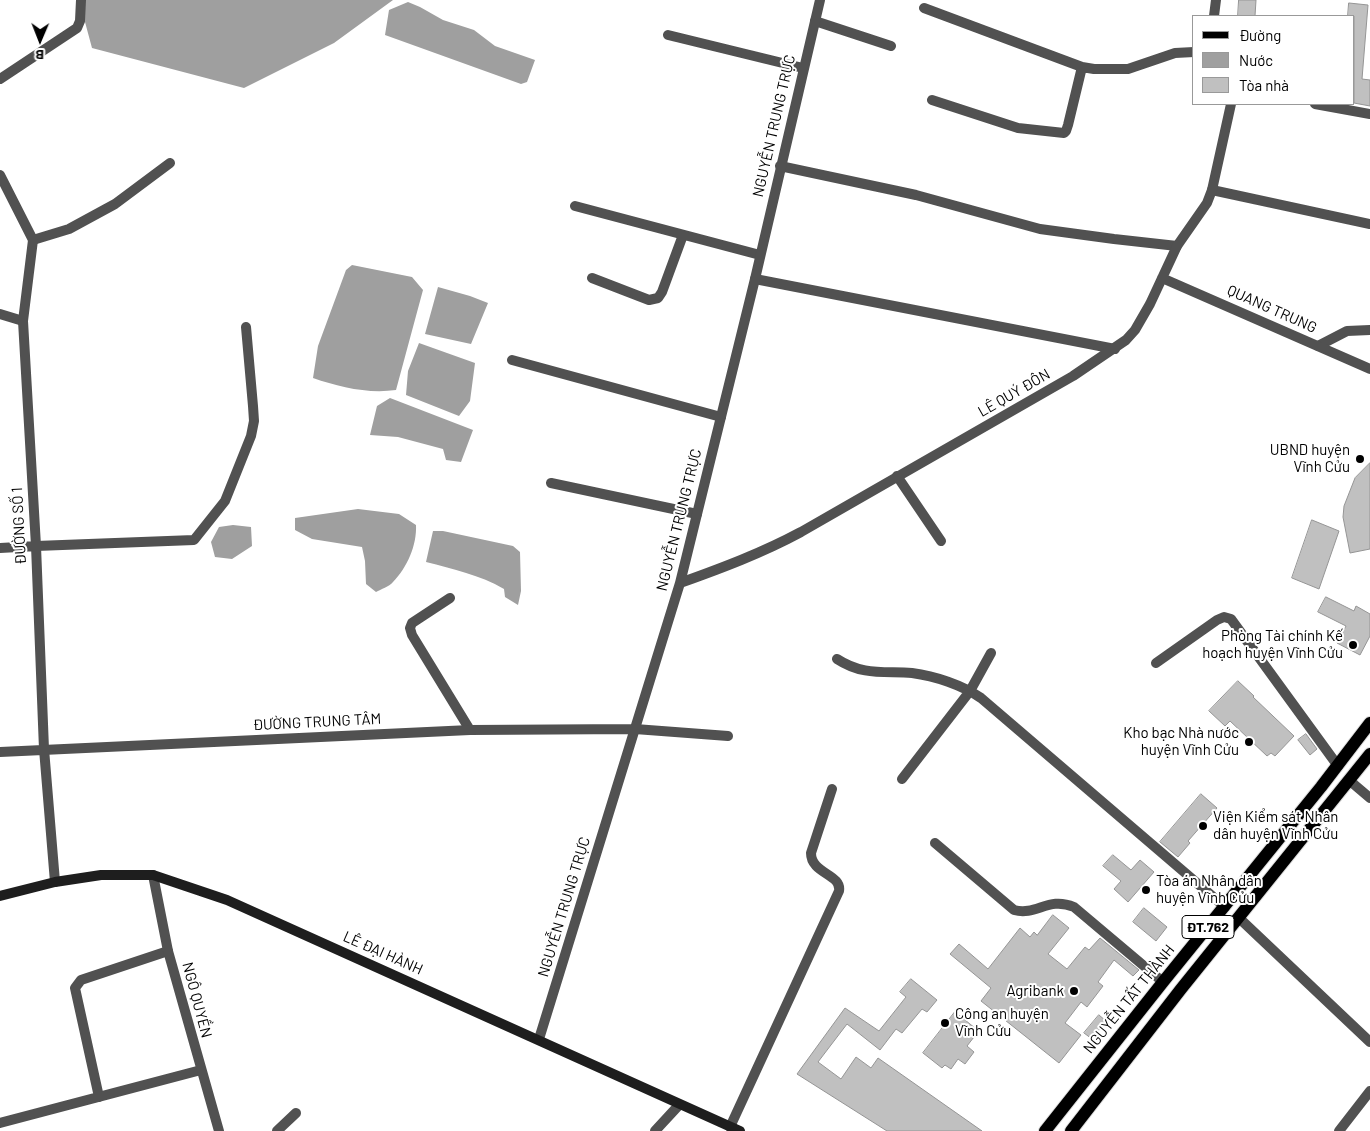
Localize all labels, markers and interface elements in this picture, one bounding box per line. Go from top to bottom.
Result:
north arrow [15,15,65,65]
legend [1192,15,1355,105]
text: Đường [1239,26,1281,44]
text: B [35,47,44,64]
text: Nước [1239,51,1273,69]
street label: NGUYỄN TRUNG TRỰC [749,53,799,199]
text: Tòa nhà [1239,76,1289,94]
street label: QUANG TRUNG [1224,281,1320,337]
street label: LÊ QUÝ ĐÔN [975,365,1053,421]
place label: UBND huyện Vĩnh Cửu [1270,441,1350,476]
street label: NGUYỄN TRUNG TRỰC [653,447,705,593]
marker: UBND huyện Vĩnh Cửu [1354,453,1366,465]
street label: ĐƯỜNG SỐ 1 [8,487,30,565]
place label: Phòng Tài chính Kế hoạch huyện Vĩnh Cửu [1202,627,1343,662]
marker: Phòng Tài chính Kế hoạch huyện Vĩnh Cửu [1347,639,1359,651]
street label: ĐƯỜNG TRUNG TÂM [252,710,382,734]
place label: Kho bạc Nhà nước huyện Vĩnh Cửu [1123,724,1239,759]
marker: Kho bạc Nhà nước huyện Vĩnh Cửu [1243,736,1255,748]
place label: Viện Kiểm sát Nhân dân huyện Vĩnh Cửu [1213,808,1338,843]
marker: Viện Kiểm sát Nhân dân huyện Vĩnh Cửu [1197,820,1209,832]
street label: NGUYỄN TRUNG TRỰC [534,835,594,979]
place label: Tòa án Nhân dân huyện Vĩnh Cửu [1156,872,1262,907]
marker: Tòa án Nhân dân huyện Vĩnh Cửu [1140,884,1152,896]
road number: ĐT.762 [1182,916,1234,939]
street label: LÊ ĐẠI HÀNH [340,927,426,979]
street label: NGUYỄN TẤT THÀNH [1080,941,1178,1057]
street label: NGÔ QUYỀN [178,960,216,1040]
place label: Agribank [1006,982,1064,1000]
marker: Agribank [1068,985,1080,997]
place label: Công an huyện Vĩnh Cửu [955,1005,1049,1040]
marker: Công an huyện Vĩnh Cửu [939,1017,951,1029]

